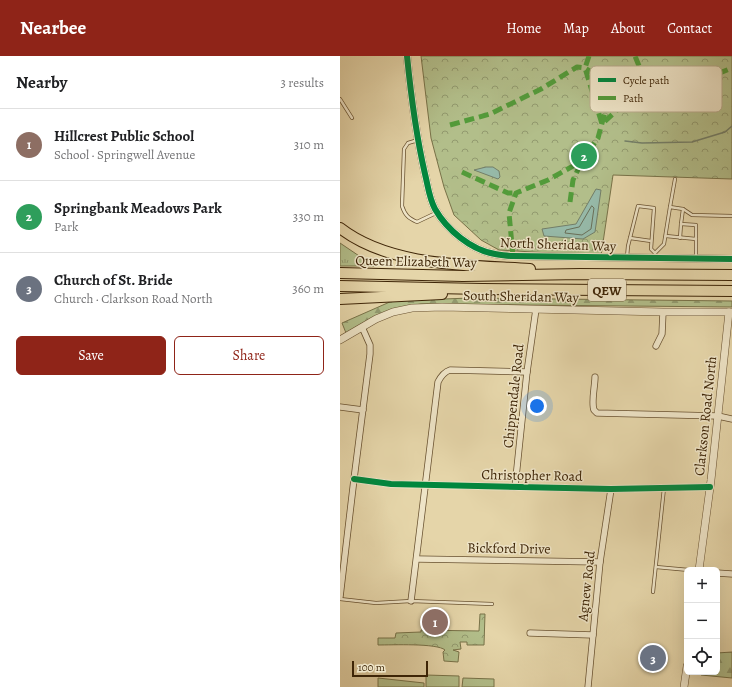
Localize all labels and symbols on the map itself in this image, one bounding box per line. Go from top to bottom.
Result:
legend [590,66,722,112]
text: Cycle path [623,73,670,88]
text: Path [623,91,644,106]
pin: 2 [571,141,597,171]
street label: North Sheridan Way [500,233,617,256]
street label: Queen Elizabeth Way [355,251,478,272]
road number: QEW [588,279,626,301]
street label: South Sheridan Way [463,286,580,307]
street label: Chippendale Road [499,343,528,449]
street label: Clarkson Road North [690,355,721,477]
your location [527,396,547,416]
street label: Christopher Road [481,465,583,486]
street label: Bickford Drive [467,538,551,559]
street label: Agnew Road [573,549,600,623]
pin: 1 [422,607,448,637]
pin: 3 [640,643,666,673]
scale bar [352,659,428,678]

